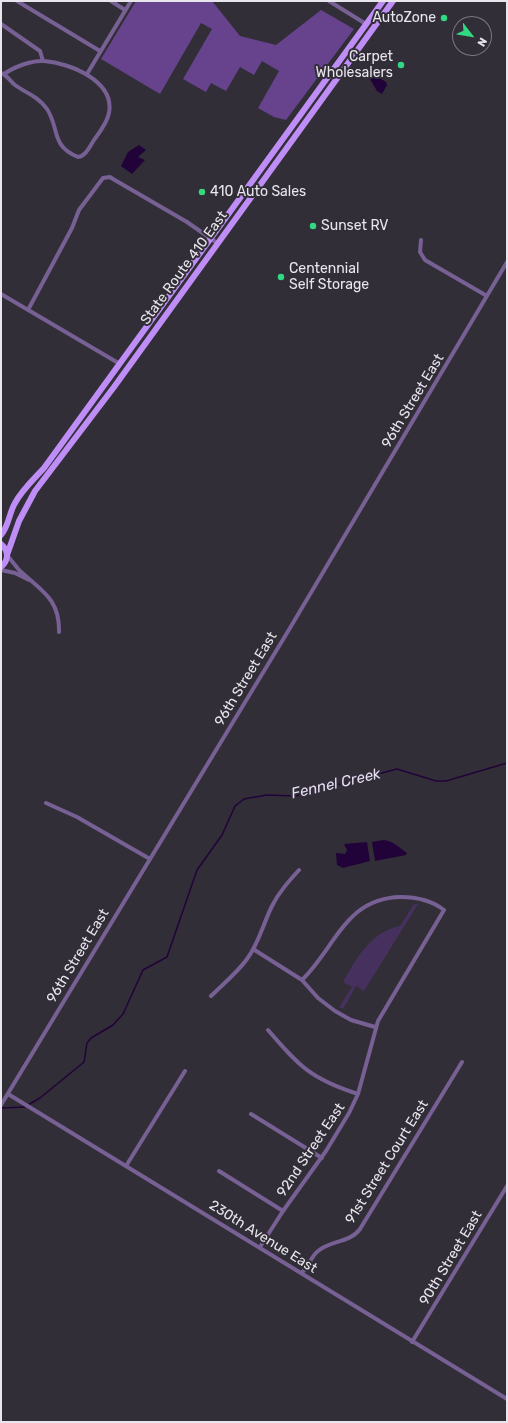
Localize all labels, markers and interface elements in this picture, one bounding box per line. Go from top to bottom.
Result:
place label: AutoZone [372,10,436,26]
marker: AutoZone [439,13,449,23]
north arrow [452,16,492,56]
text: N [474,35,489,49]
place label: Carpet Wholesalers [315,49,393,82]
marker: Carpet Wholesalers [396,60,406,70]
place label: 410 Auto Sales [210,184,306,200]
marker: 410 Auto Sales [197,187,207,197]
street label: State Route 410 East [137,208,231,328]
place label: Sunset RV [321,218,388,234]
marker: Sunset RV [308,221,318,231]
place label: Centennial Self Storage [289,261,369,294]
marker: Centennial Self Storage [276,272,286,282]
street label: 96th Street East [378,351,448,451]
street label: 96th Street East [211,629,281,729]
water label: Fennel Creek [290,765,382,803]
street label: 96th Street East [43,906,113,1006]
street label: 91st Street Court East [342,1097,432,1227]
street label: 92nd Street East [273,1100,349,1200]
street label: 230th Avenue East [206,1197,320,1277]
street label: 90th Street East [416,1208,486,1308]

